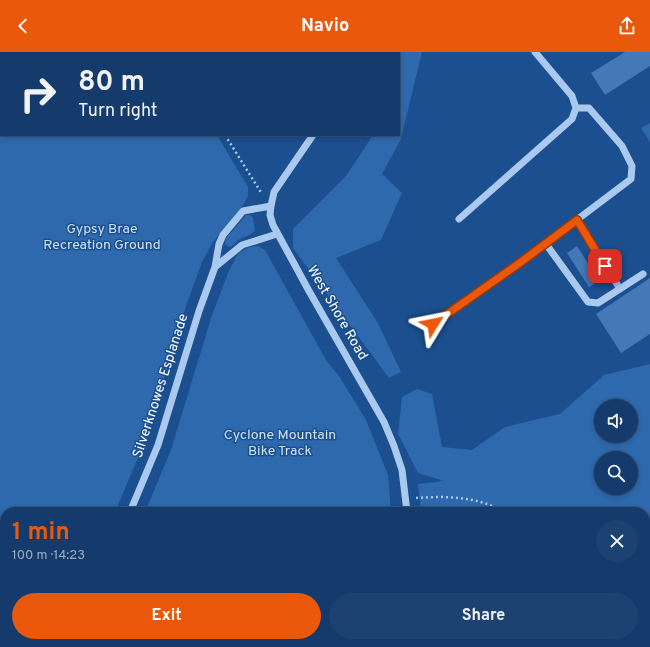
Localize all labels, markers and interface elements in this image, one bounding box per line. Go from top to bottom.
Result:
icon: back [12,15,34,37]
text: Navio [301,15,349,38]
icon: share [616,15,638,37]
text: 80 m [78,65,145,101]
icon: right [12,68,64,120]
text: Turn right [78,100,158,123]
park label: Gypsy Brae Recreation Ground [43,221,161,254]
pin [588,249,622,283]
icon: arrive [594,255,616,277]
street label: West Shore Road [303,263,371,363]
position arrow [412,303,454,345]
street label: Silverknowes Esplanade [130,312,192,460]
map controls [594,399,638,495]
button: sound [594,399,638,443]
park label: Cyclone Mountain Bike Track [224,427,336,460]
button: search [594,451,638,495]
text: 1 min [12,518,70,548]
button: close [596,520,638,562]
text: 100 m · 14:23 [12,548,85,564]
button: Exit [12,593,321,639]
button: Share [329,593,638,639]

